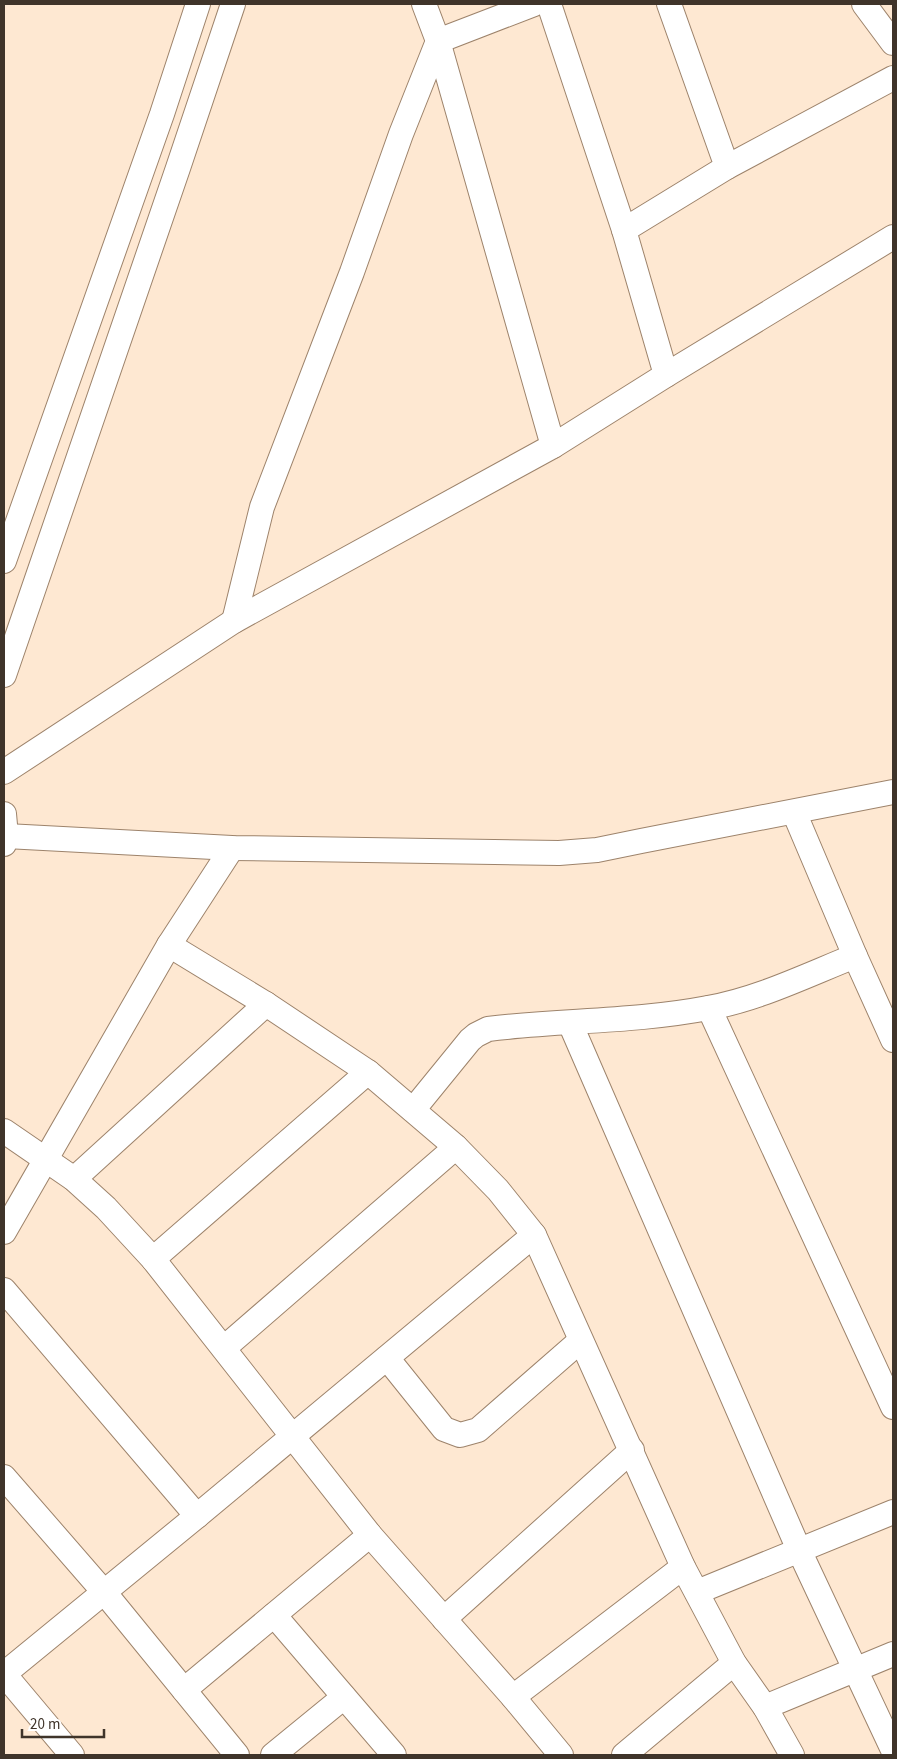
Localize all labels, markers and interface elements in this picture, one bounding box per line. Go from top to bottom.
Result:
scale bar [22,1706,105,1738]
text: 20 m [30,1714,60,1735]

